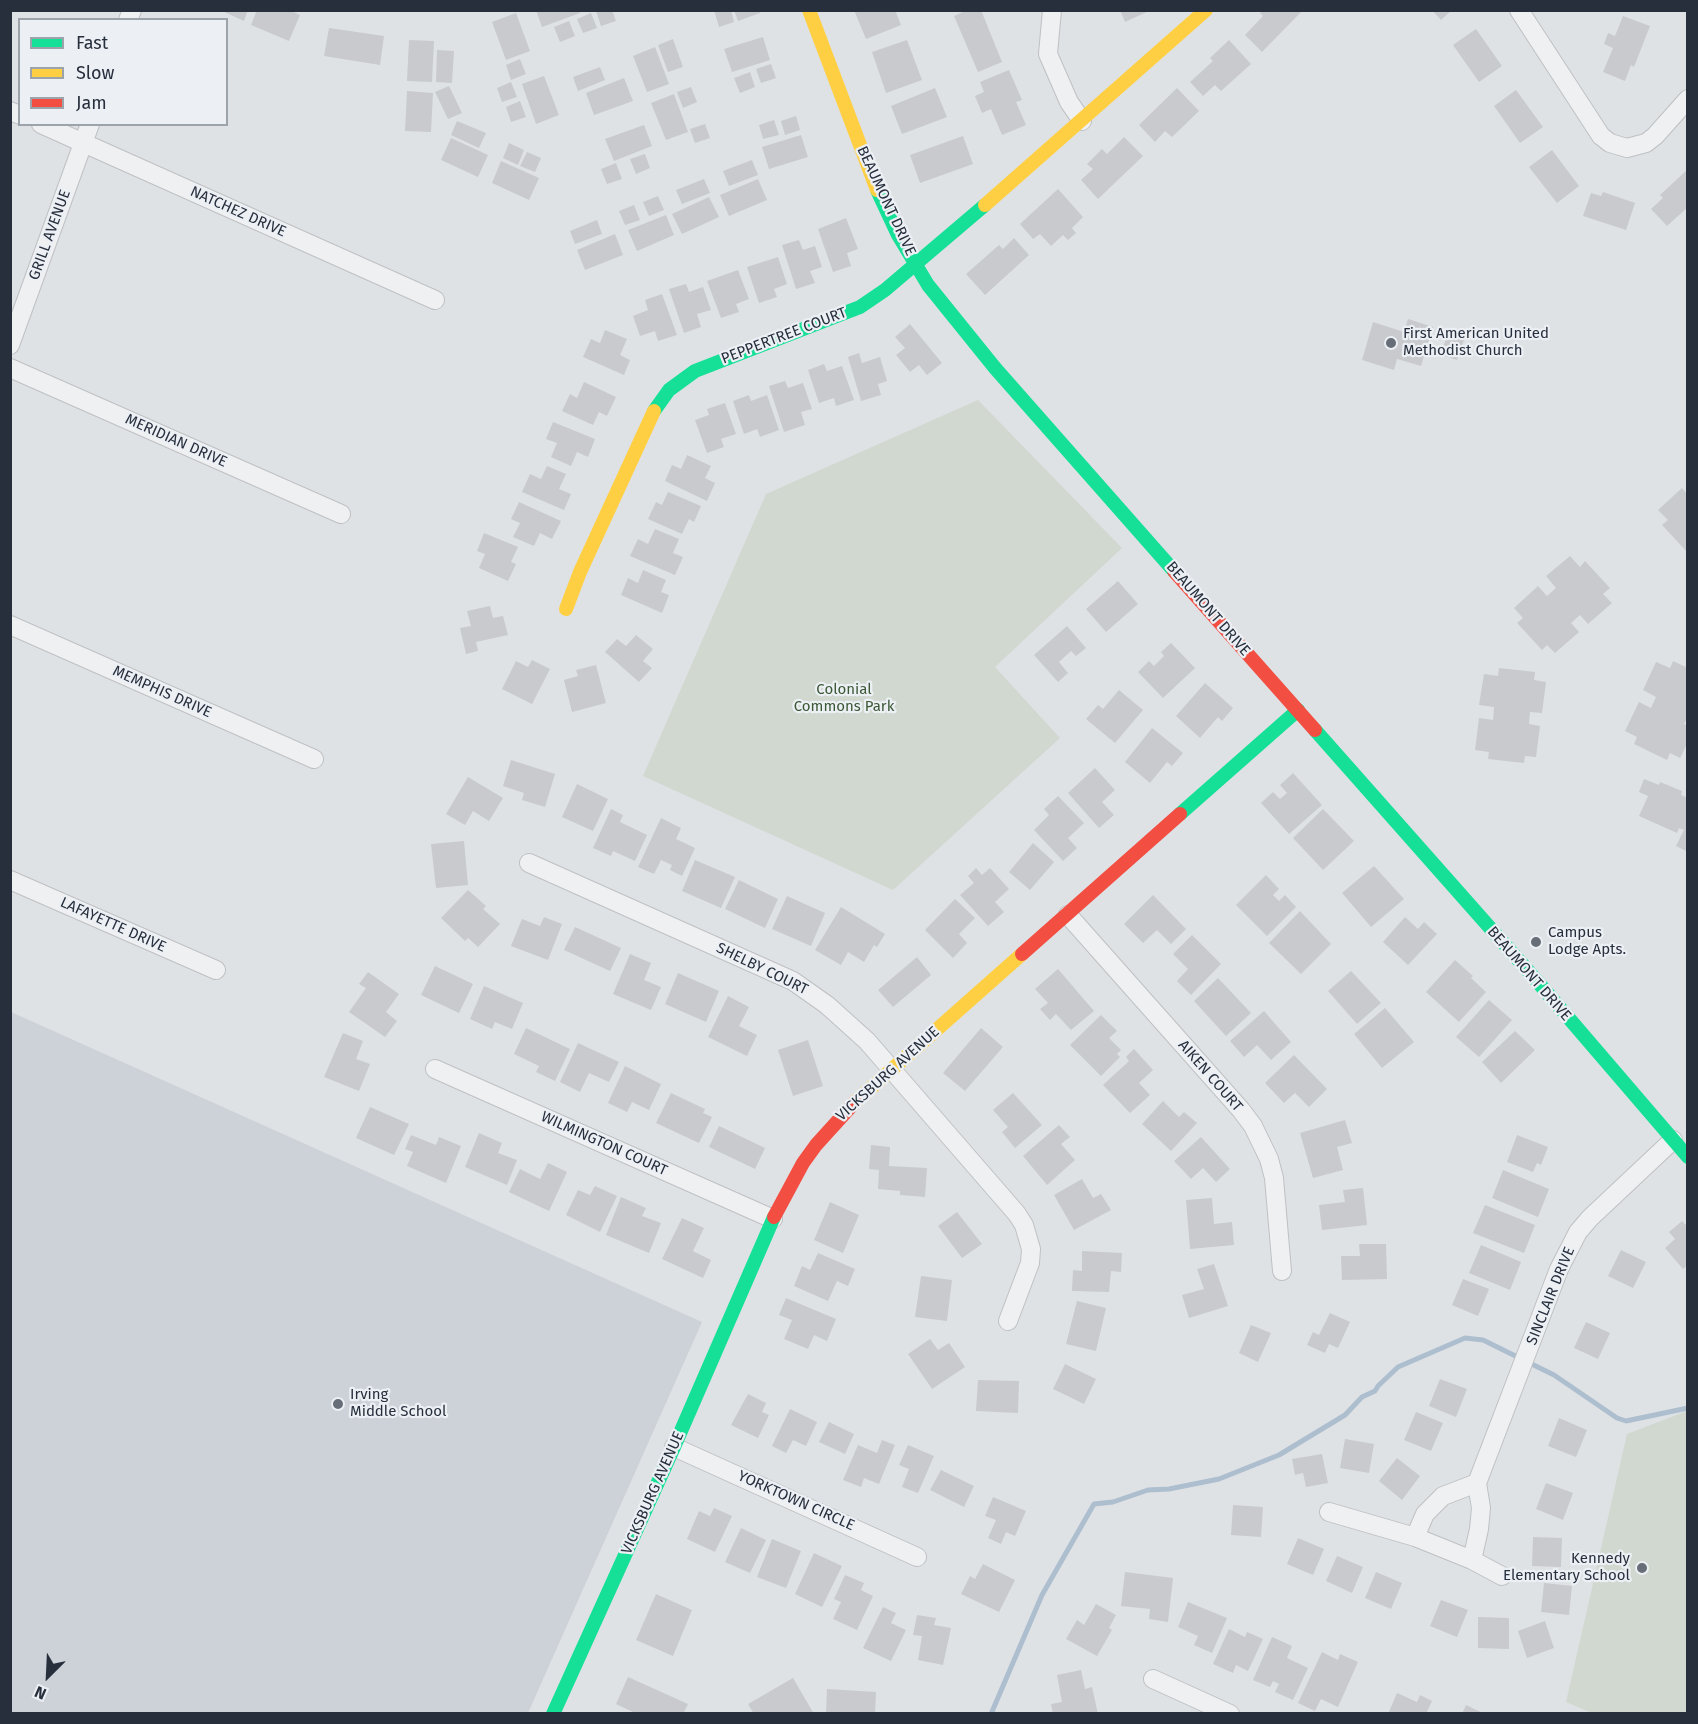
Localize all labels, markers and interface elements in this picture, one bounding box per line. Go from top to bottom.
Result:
legend [18,18,228,126]
text: Fast [76,32,108,54]
text: Slow [76,62,114,84]
text: Jam [76,92,107,114]
street label: BEAUMONT DRIVE [853,143,919,259]
street label: NATCHEZ DRIVE [187,183,289,241]
street label: GRILL AVENUE [25,187,75,283]
street label: PEPPERTREE COURT [719,304,849,368]
place label: First American United Methodist Church [1403,325,1549,360]
marker: First American United Methodist Church [1384,336,1398,350]
street label: MERIDIAN DRIVE [122,410,230,472]
street label: BEAUMONT DRIVE [1162,558,1254,660]
street label: MEMPHIS DRIVE [110,662,214,722]
park label: Colonial Commons Park [794,681,894,716]
street label: LAFAYETTE DRIVE [57,894,169,956]
street label: BEAUMONT DRIVE [1483,923,1575,1025]
place label: Campus Lodge Apts. [1548,924,1626,959]
marker: Campus Lodge Apts. [1529,935,1543,949]
street label: SHELBY COURT [713,939,811,999]
street label: VICKSBURG AVENUE [833,1023,943,1125]
street label: AIKEN COURT [1174,1036,1246,1116]
street label: WILMINGTON COURT [538,1108,670,1180]
street label: SINCLAIR DRIVE [1523,1244,1579,1348]
place label: Irving Middle School [350,1386,446,1421]
marker: Irving Middle School [331,1397,345,1411]
street label: VICKSBURG AVENUE [618,1429,688,1557]
street label: YORKTOWN CIRCLE [735,1467,857,1535]
place label: Kennedy Elementary School [1503,1550,1630,1585]
marker: Kennedy Elementary School [1635,1561,1649,1575]
north arrow [18,1646,78,1706]
text: N [32,1682,49,1704]

